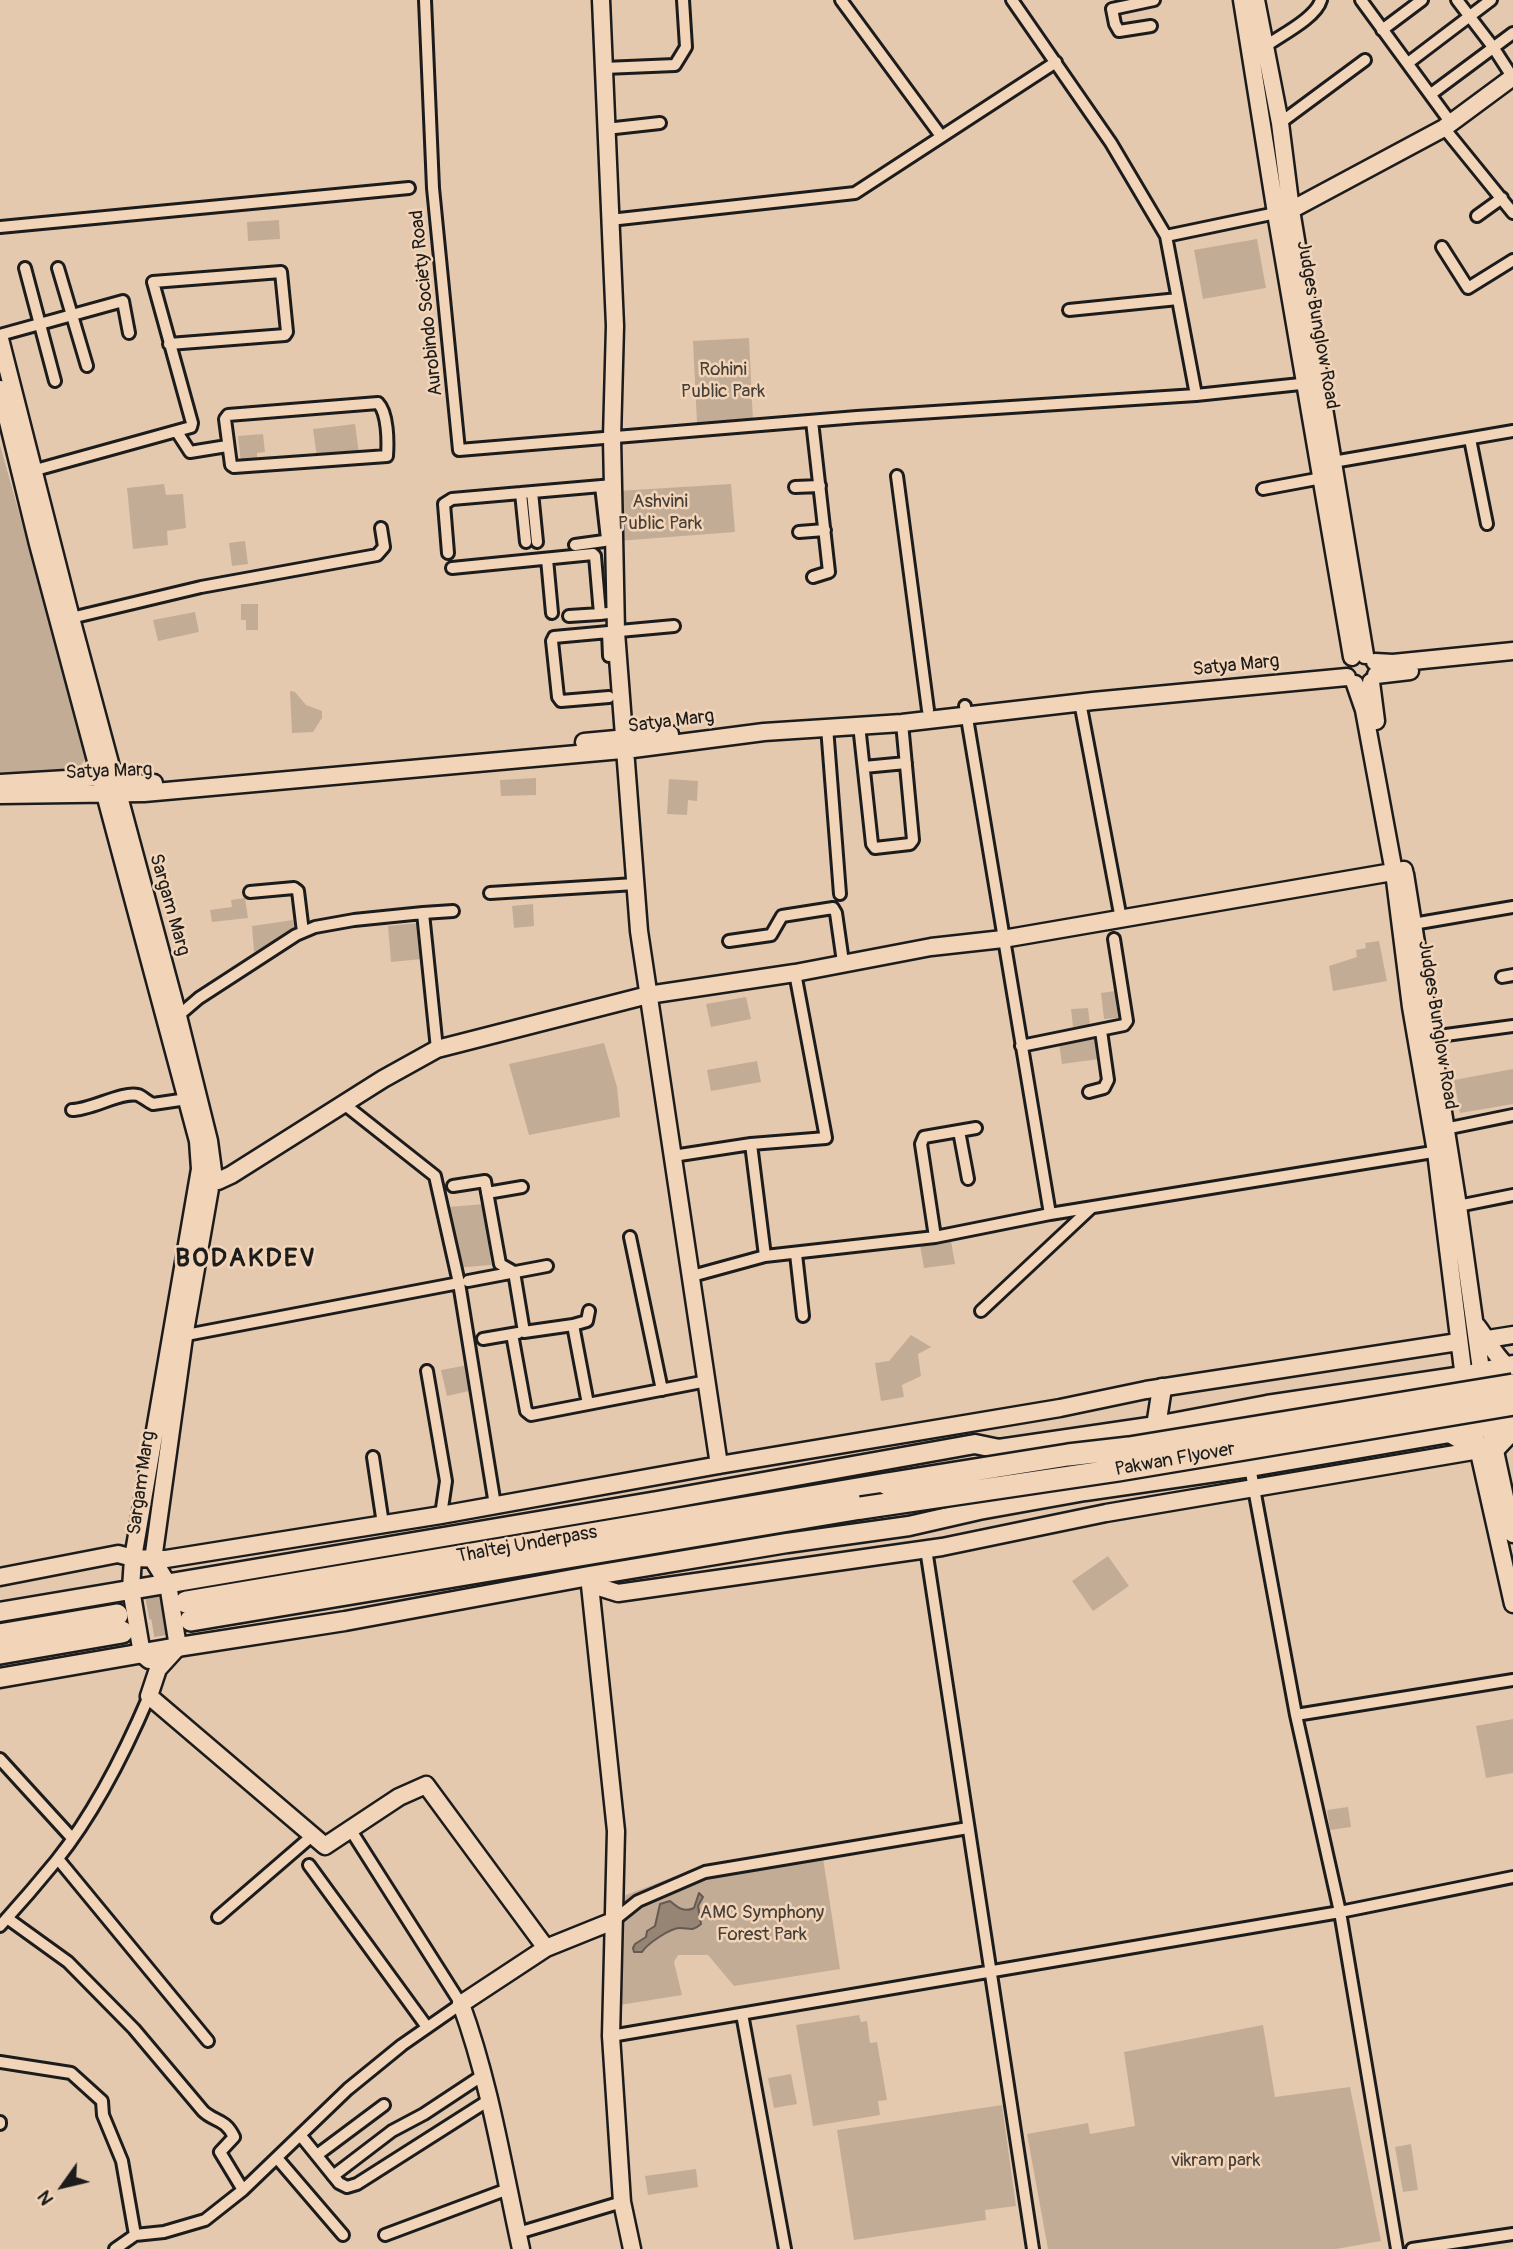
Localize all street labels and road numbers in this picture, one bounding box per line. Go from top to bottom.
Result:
street label: Aurobindo Society Road [406,209,448,397]
street label: Judges Bunglow Road [1291,239,1343,411]
street label: Satya Marg [1192,650,1280,682]
street label: Satya Marg [626,705,716,739]
street label: Satya Marg [65,759,153,785]
street label: Sargam Marg [144,851,194,959]
street label: Judges Bunglow Road [1412,939,1462,1111]
street label: Sargam Marg [123,1429,161,1537]
street label: Pakwan Flyover [1113,1438,1237,1482]
street label: Thaltej Underpass [455,1521,599,1569]

